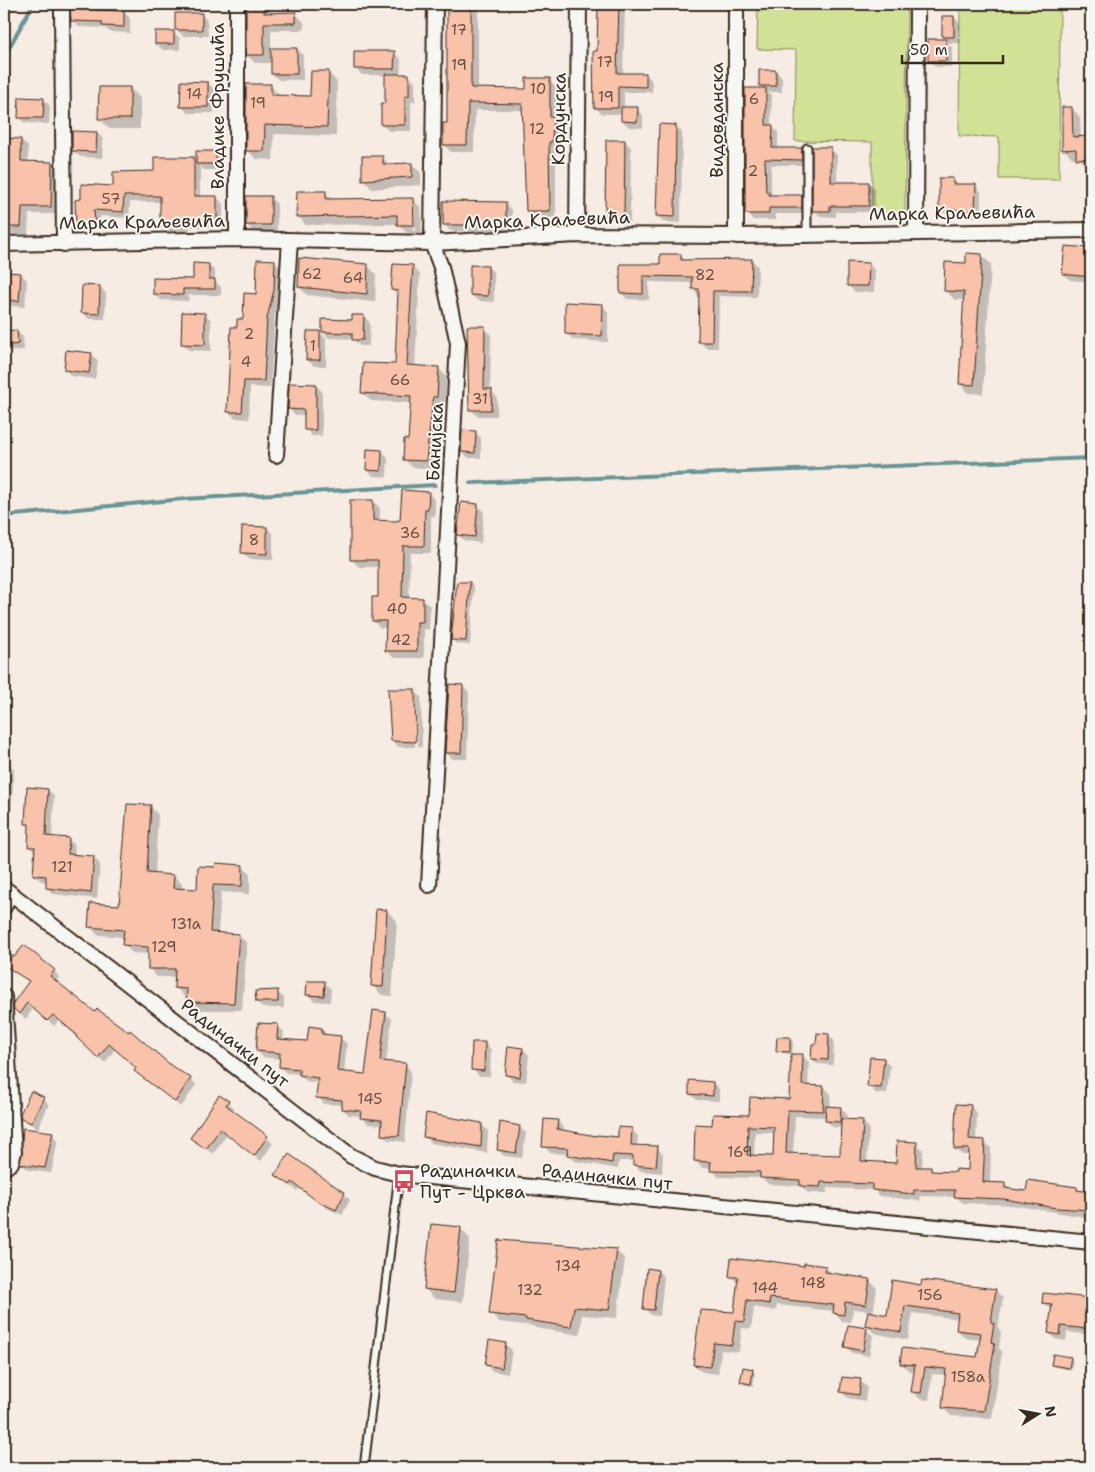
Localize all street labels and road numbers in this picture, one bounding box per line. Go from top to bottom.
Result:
street label: Владике Фрушића [206,23,230,189]
street label: Видовданска [705,62,729,178]
street label: Кордунска [546,72,572,166]
street label: Марка Краљевића [869,200,1035,226]
street label: Марка Краљевића [464,205,630,235]
street label: Марка Краљевића [59,209,225,235]
street label: Банијска [421,402,449,482]
street label: Радиначки пут [176,993,295,1094]
street label: Радиначки пут [540,1158,675,1196]

